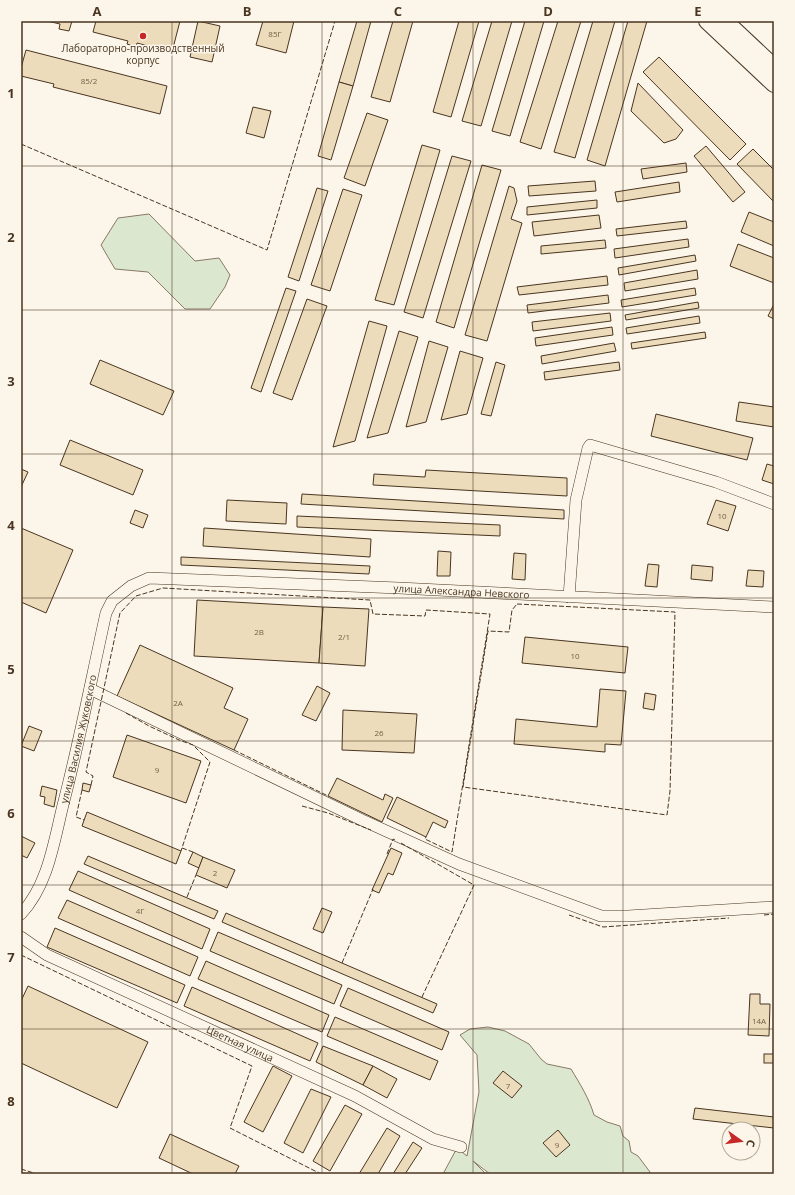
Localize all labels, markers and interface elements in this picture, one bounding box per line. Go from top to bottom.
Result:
text: A [93,2,102,20]
text: B [243,2,252,20]
text: C [394,2,402,20]
text: D [543,2,553,20]
text: E [694,2,702,20]
house number: 85Г [268,28,282,39]
marker: Лабораторно-производственный корпус [138,31,148,41]
place label: Лабораторно-производственный корпус [61,41,225,67]
house number: 85/2 [81,75,98,86]
text: 1 [7,84,15,102]
text: 2 [7,228,15,246]
text: 3 [7,372,15,390]
house number: 10 [717,510,727,521]
text: 4 [7,516,15,534]
street label: улица Александра Невского [393,581,530,602]
house number: 2В [254,626,264,637]
house number: 2/1 [338,631,350,642]
house number: 10 [570,650,580,661]
text: 5 [7,660,15,678]
street label: улица Василия Жуковского [57,673,100,805]
house number: 2А [173,697,184,708]
house number: 26 [374,727,384,738]
house number: 9 [155,764,160,775]
text: 6 [7,804,15,822]
house number: 2 [213,867,218,878]
house number: 4Г [136,905,144,916]
text: 7 [7,948,15,966]
house number: 14А [752,1015,767,1026]
street label: Цветная улица [204,1022,276,1065]
house number: 7 [506,1080,511,1091]
text: 8 [7,1092,15,1110]
north arrow [721,1121,761,1161]
text: С [743,1138,759,1149]
house number: 9 [555,1139,560,1150]

